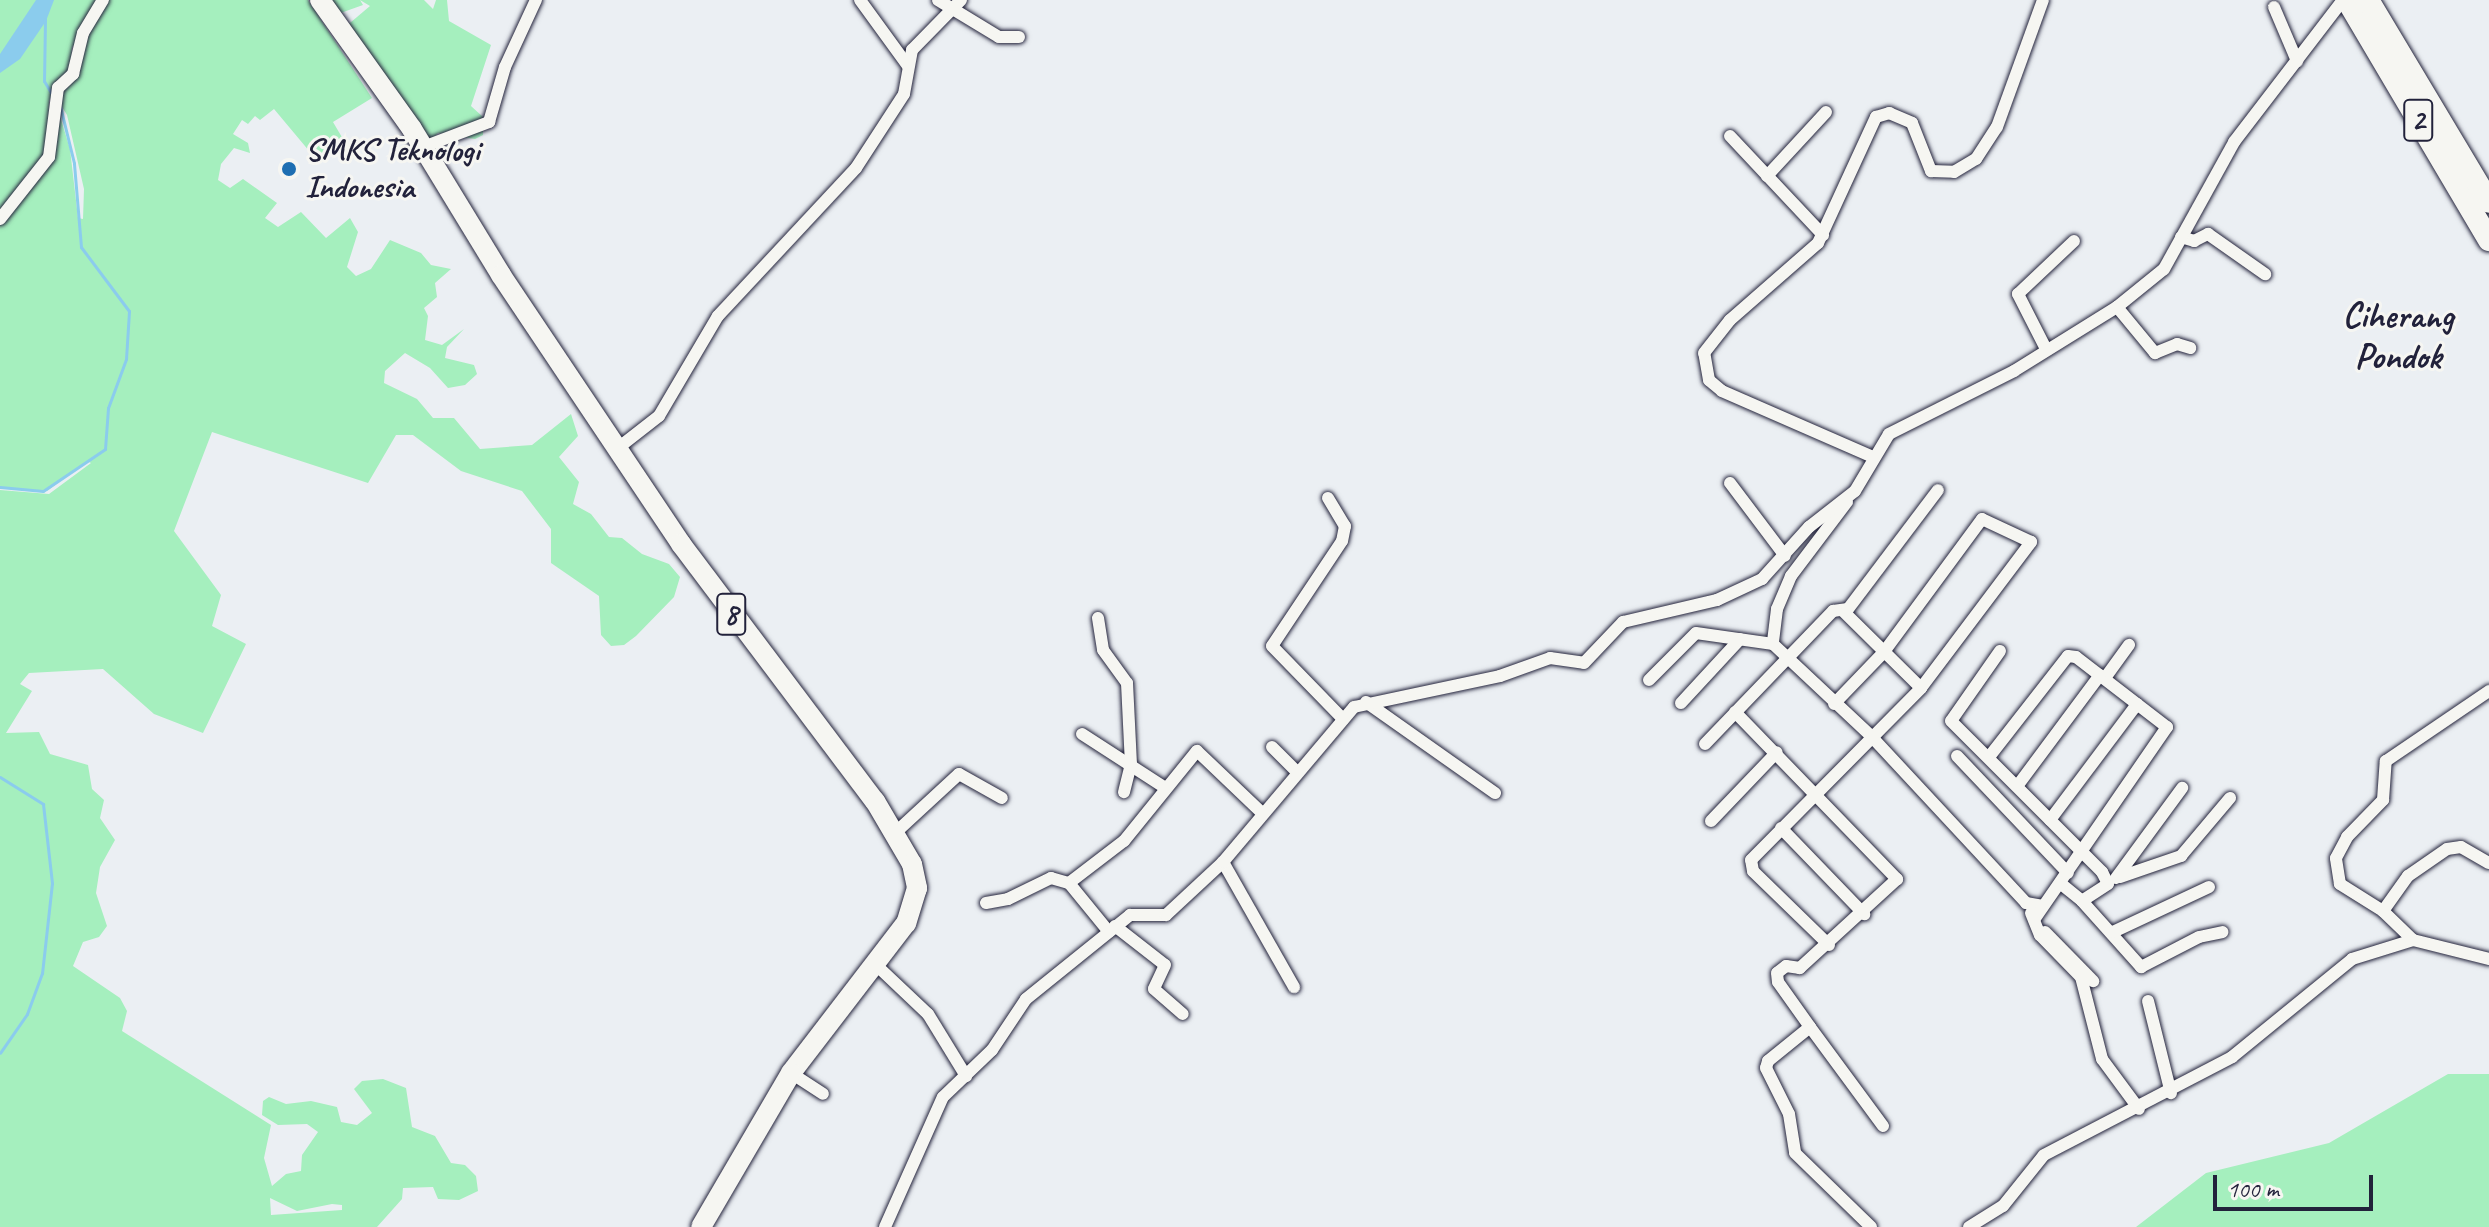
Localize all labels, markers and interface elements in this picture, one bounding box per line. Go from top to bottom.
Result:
road number: 2 [2402,94,2434,146]
place label: SMKS Teknologi Indonesia [305,132,479,207]
marker: SMKS Teknologi Indonesia [280,160,298,178]
district label: Ciherang Pondok [2343,293,2453,378]
road number: 8 [715,588,747,640]
scale bar [2217,1159,2377,1209]
text: 100 m [2227,1174,2279,1204]

